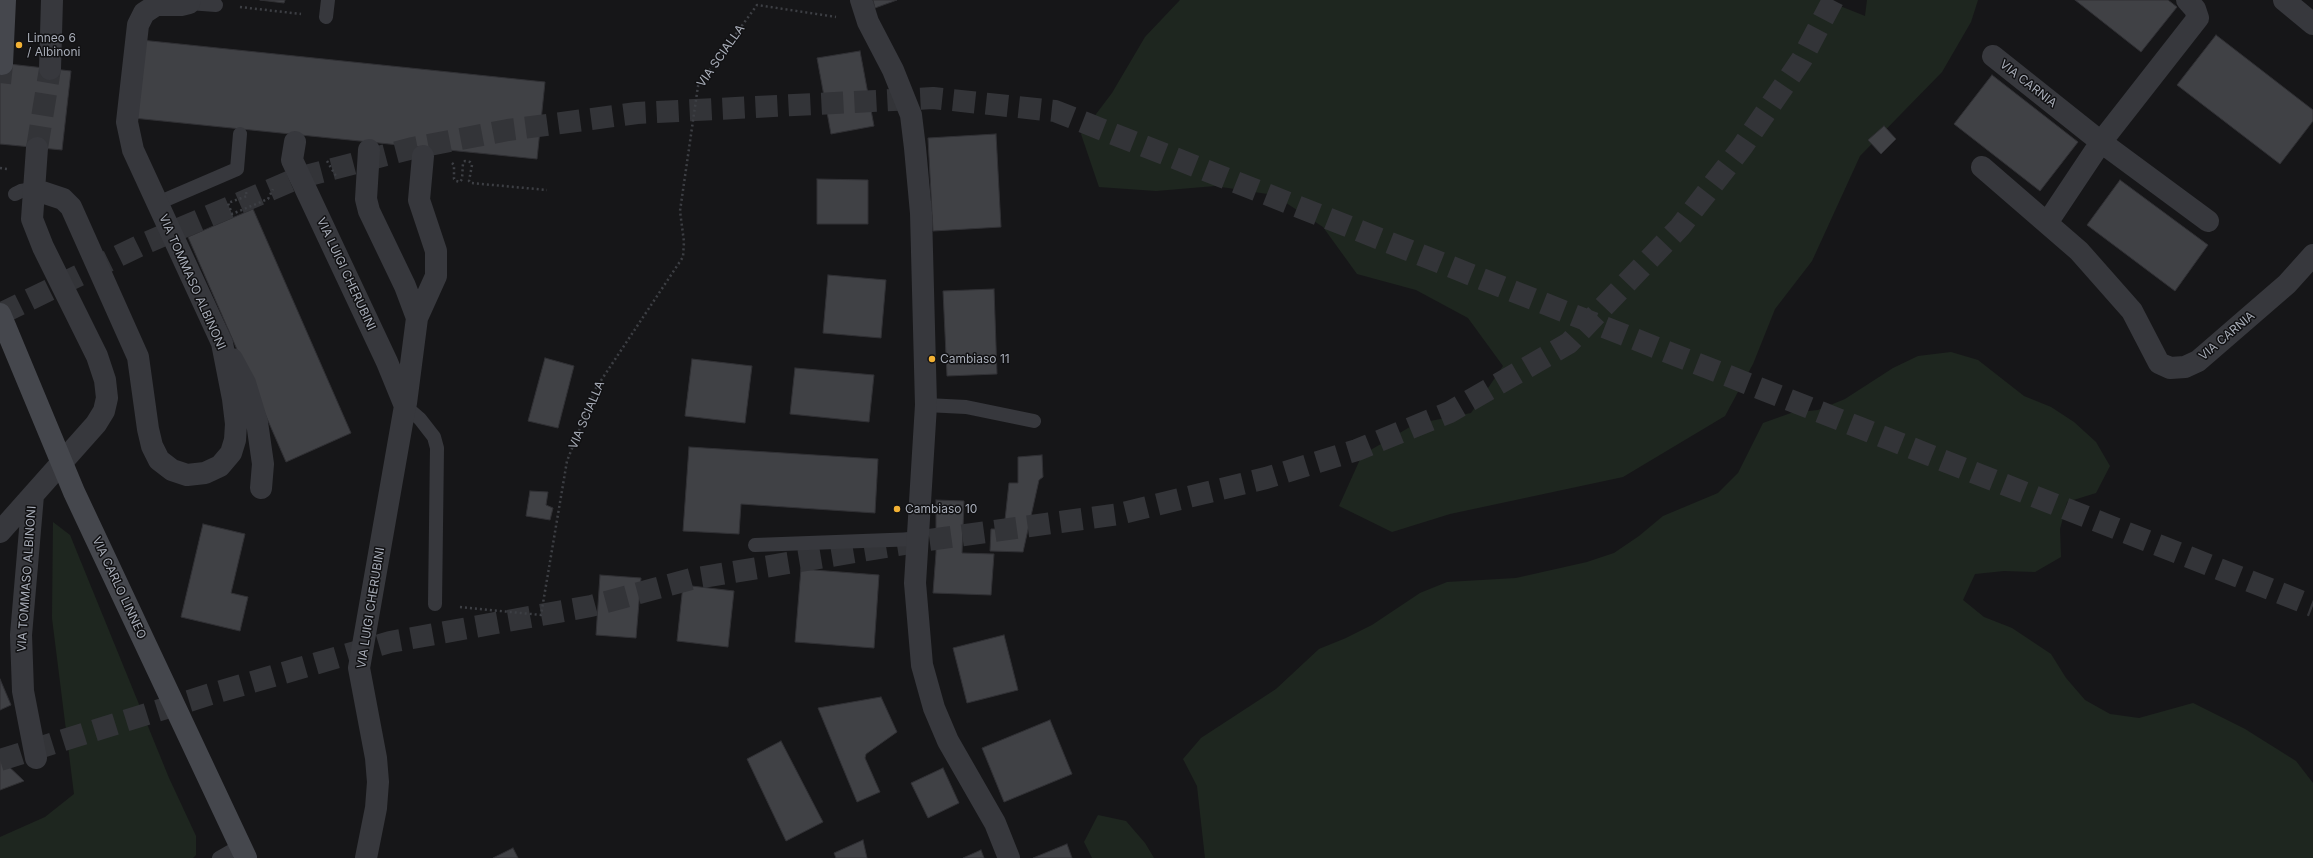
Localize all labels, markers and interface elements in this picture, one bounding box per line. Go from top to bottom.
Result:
street label: VIA SCIALLA [694,22,748,90]
place label: Linneo 6 / Albinoni [27,31,80,59]
marker: Linneo 6 / Albinoni [14,40,24,50]
street label: VIA CARNIA [1997,57,2059,111]
street label: VIA TOMMASO ALBINONI [156,212,228,352]
street label: VIA LUIGI CHERUBINI [314,215,378,333]
street label: VIA CARNIA [2196,309,2258,363]
place label: Cambiaso 11 [940,352,1010,366]
marker: Cambiaso 11 [927,354,937,364]
street label: VIA SCIALLA [566,379,608,451]
place label: Cambiaso 10 [905,502,977,516]
marker: Cambiaso 10 [892,504,902,514]
street label: VIA TOMMASO ALBINONI [15,505,39,653]
street label: VIA CARLO LINNEO [89,535,149,641]
street label: VIA LUIGI CHERUBINI [354,546,388,670]

